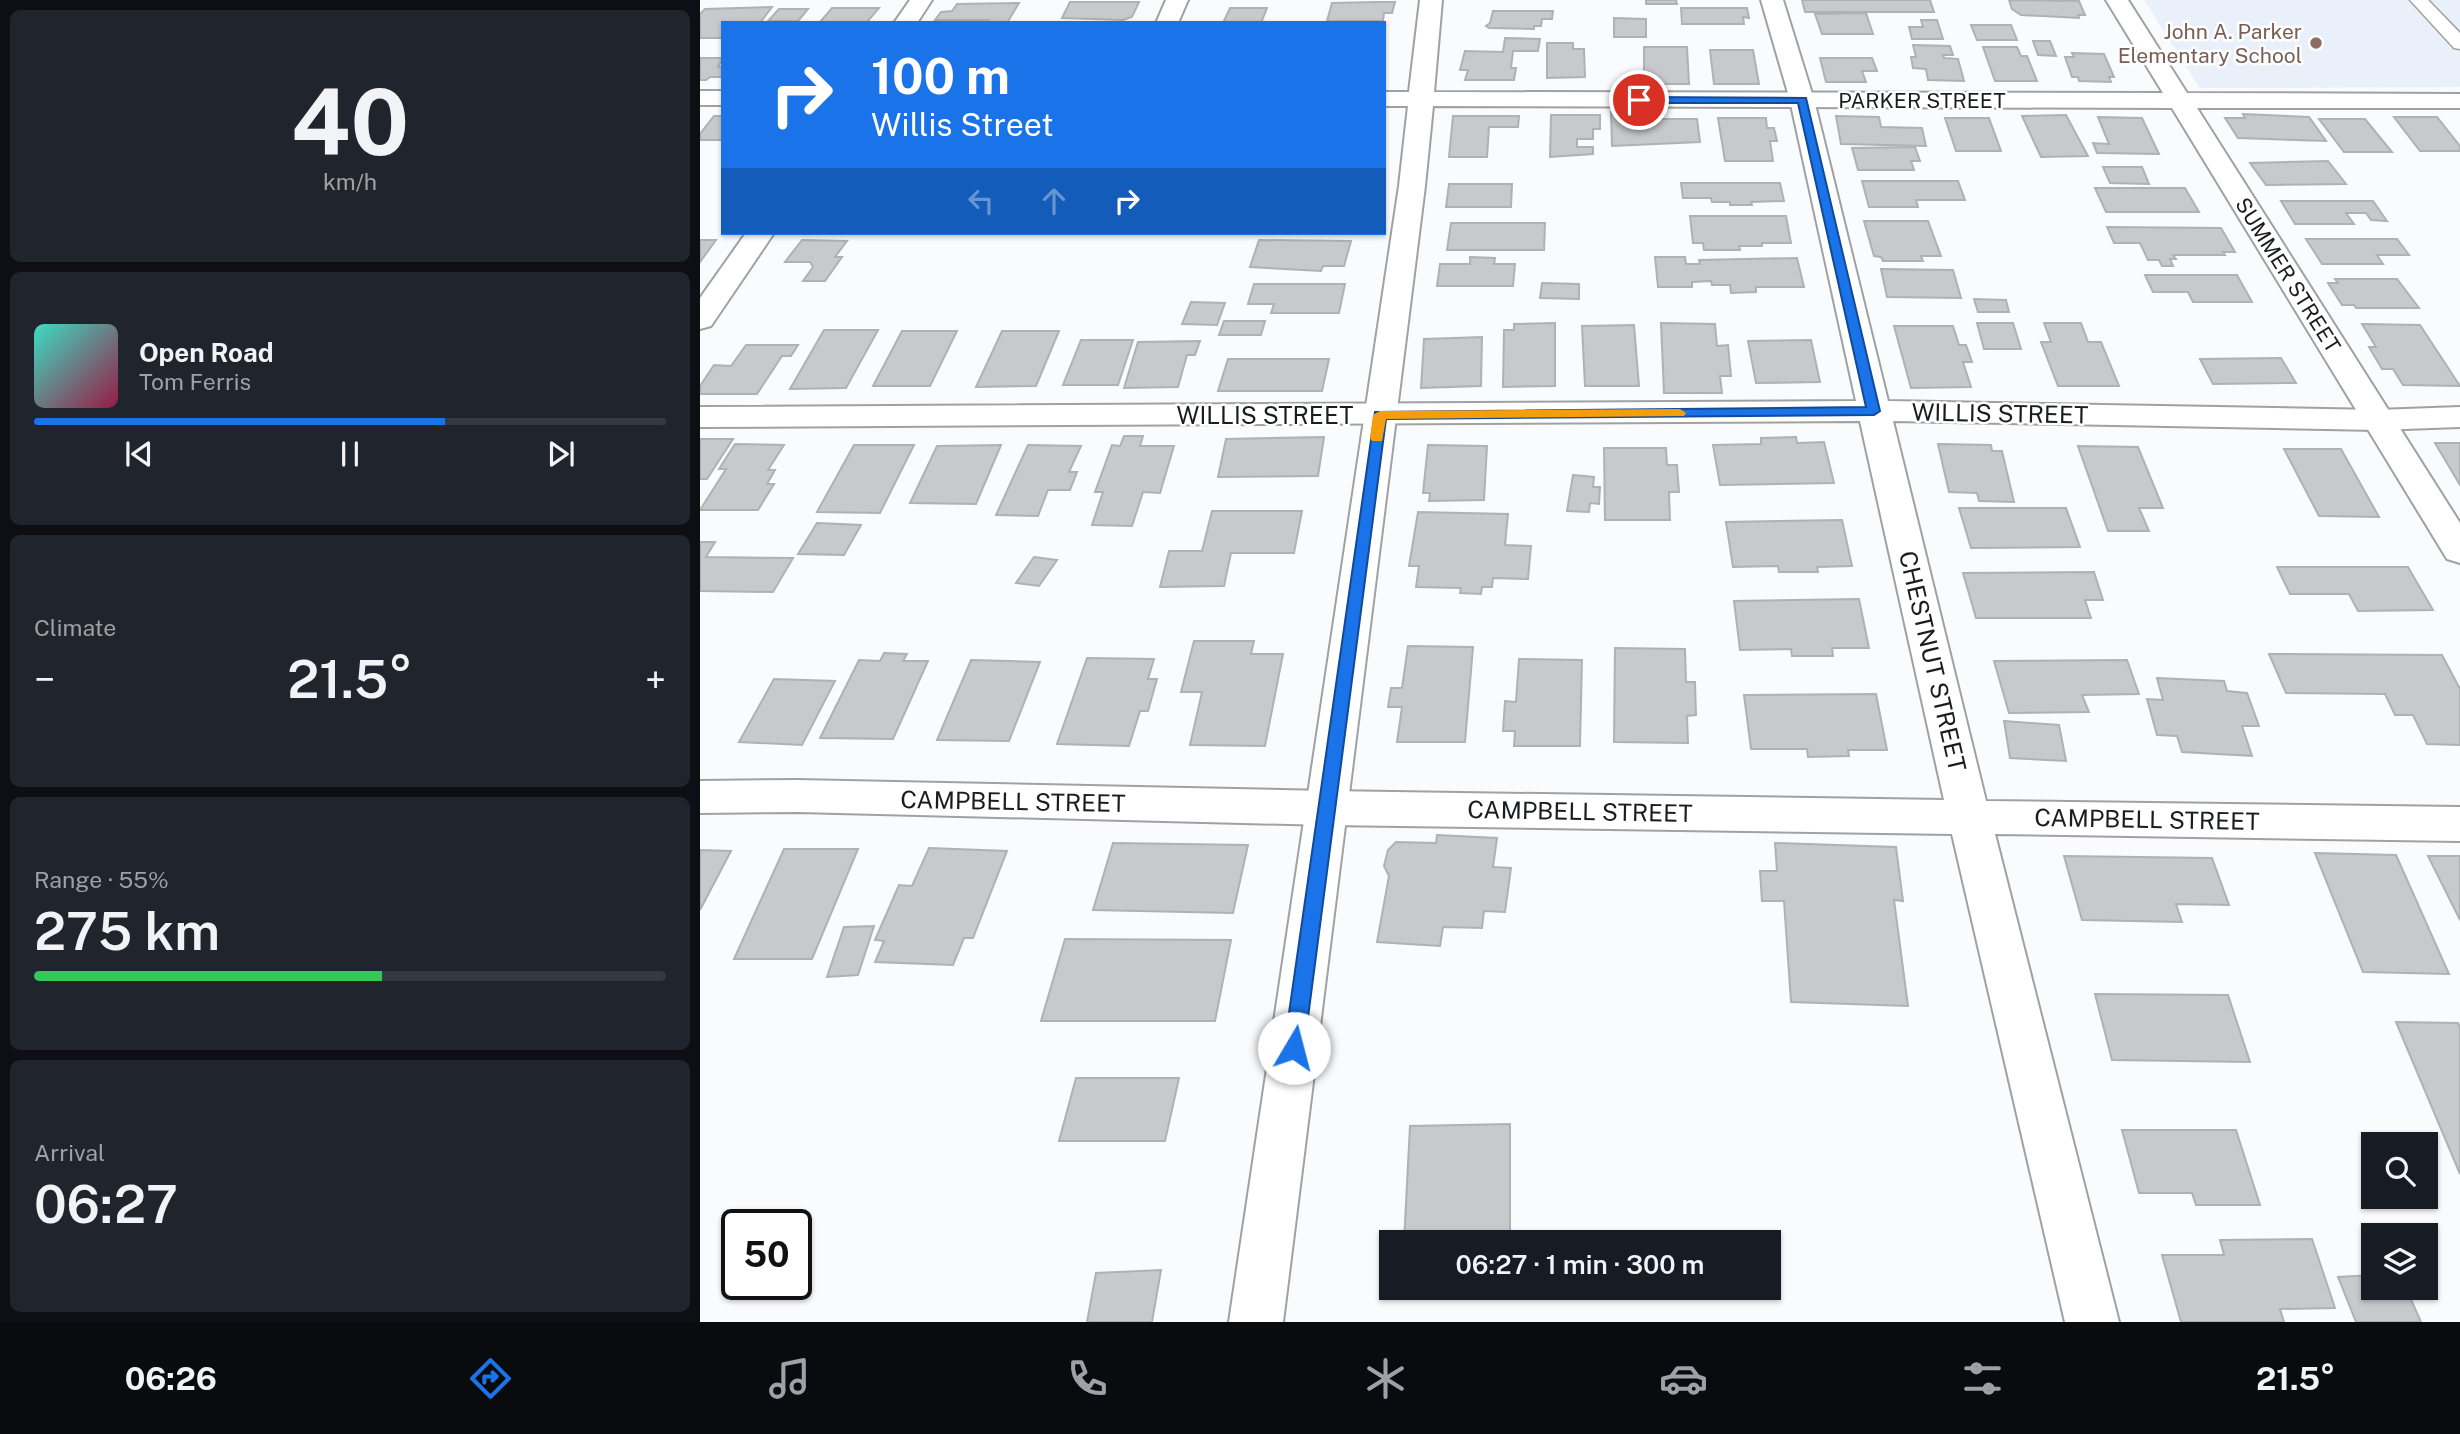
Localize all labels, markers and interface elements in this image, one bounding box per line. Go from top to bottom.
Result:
place label: John A. Parker Elementary School [2118,19,2302,68]
marker: John A. Parker Elementary School [2308,35,2324,51]
text: 100 m [871,47,1010,105]
icon: right [756,49,847,140]
text: 40 [291,69,409,175]
pin [1609,70,1669,130]
icon: arrive [1620,81,1658,119]
street label: PARKER STREET [1838,88,2006,113]
text: Willis Street [871,106,1054,143]
text: km/h [323,168,377,195]
icon: left [962,182,1000,220]
icon: ahead [1035,182,1073,220]
icon: right [1108,182,1146,220]
street label: SUMMER STREET [2230,193,2346,357]
text: Open Road [139,337,274,368]
text: Tom Ferris [139,368,251,395]
street label: WILLIS STREET [1911,397,2089,429]
street label: WILLIS STREET [1177,401,1353,429]
icon: previous [120,435,158,473]
icon: pause [331,435,369,473]
icon: next [542,435,580,473]
street label: CHESTNUT STREET [1894,548,1972,774]
text: Climate [34,614,116,641]
text: 21.5° [287,649,413,710]
text: − [34,657,55,702]
text: + [645,657,666,702]
street label: CAMPBELL STREET [900,785,1126,817]
street label: CAMPBELL STREET [1467,795,1693,827]
street label: CAMPBELL STREET [2034,803,2260,835]
text: Range · 55% [34,866,169,893]
text: 275 km [34,901,220,962]
position arrow [1257,1011,1331,1085]
map controls [2361,1132,2438,1300]
button: search [2361,1132,2438,1209]
text: Arrival [34,1139,105,1166]
text: 06:27 [34,1174,178,1235]
speed limit sign: 50 [721,1209,812,1300]
button: layers [2361,1223,2438,1300]
text: 06:27 · 1 min · 300 m [1455,1249,1705,1280]
icon: directions [466,1354,515,1403]
icon: music [765,1354,814,1403]
icon: phone [1063,1354,1112,1403]
icon: climate [1361,1354,1410,1403]
icon: car [1659,1354,1708,1403]
icon: filters [1958,1354,2007,1403]
text: 06:26 [125,1360,217,1397]
text: 21.5° [2256,1360,2335,1397]

